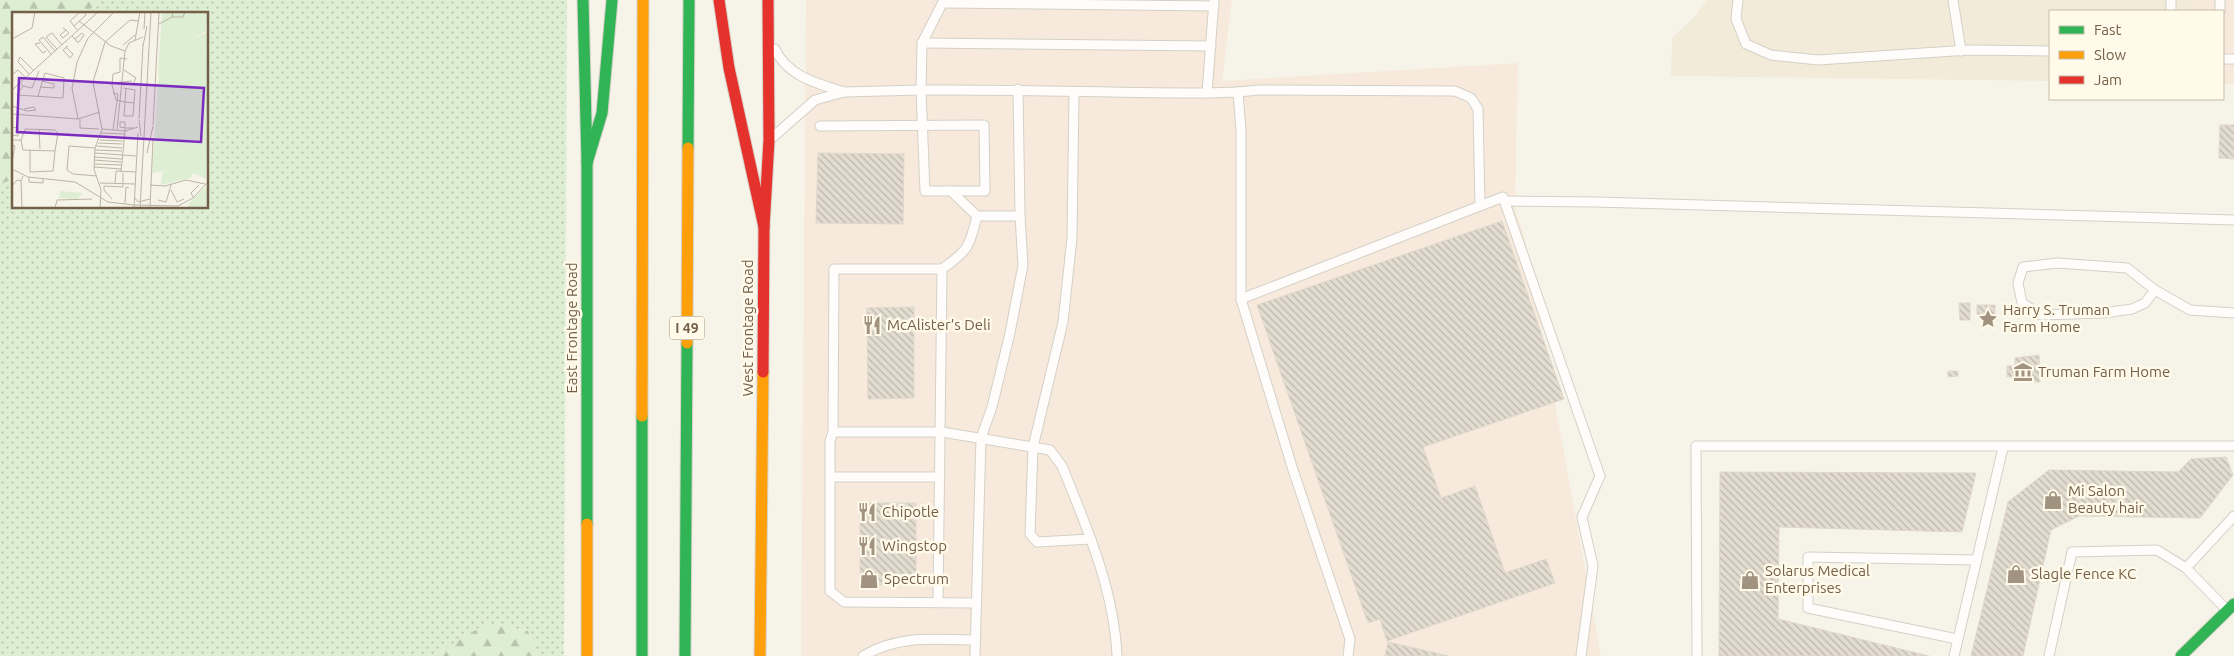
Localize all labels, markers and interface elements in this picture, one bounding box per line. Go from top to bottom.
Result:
legend [2049,10,2224,100]
inset map [12,12,209,209]
text: Fast [2094,21,2122,38]
text: Slow [2094,46,2127,63]
text: Jam [2094,71,2122,88]
street label: West Frontage Road [739,260,756,396]
street label: East Frontage Road [563,262,580,394]
place label: Harry S. Truman Farm Home [2003,301,2110,335]
place icon: Harry S. Truman Farm Home [1977,308,1999,330]
restaurant icon: McAlister's Deli [861,314,883,336]
road number: I 49 [670,316,704,339]
place label: McAlister's Deli [887,316,991,333]
museum icon: Truman Farm Home [2012,361,2034,383]
place label: Truman Farm Home [2038,363,2170,380]
place label: Mi Salon Beauty hair [2068,482,2145,516]
shop icon: Mi Salon Beauty hair [2042,489,2064,511]
restaurant icon: Chipotle [856,501,878,523]
place label: Chipotle [882,503,939,520]
restaurant icon: Wingstop [856,535,878,557]
place label: Wingstop [882,537,947,554]
place label: Solarus Medical Enterprises [1765,562,1870,596]
shop icon: Slagle Fence KC [2005,563,2027,585]
place label: Slagle Fence KC [2031,565,2136,582]
shop icon: Spectrum [858,568,880,590]
shop icon: Solarus Medical Enterprises [1739,569,1761,591]
place label: Spectrum [884,570,949,587]

